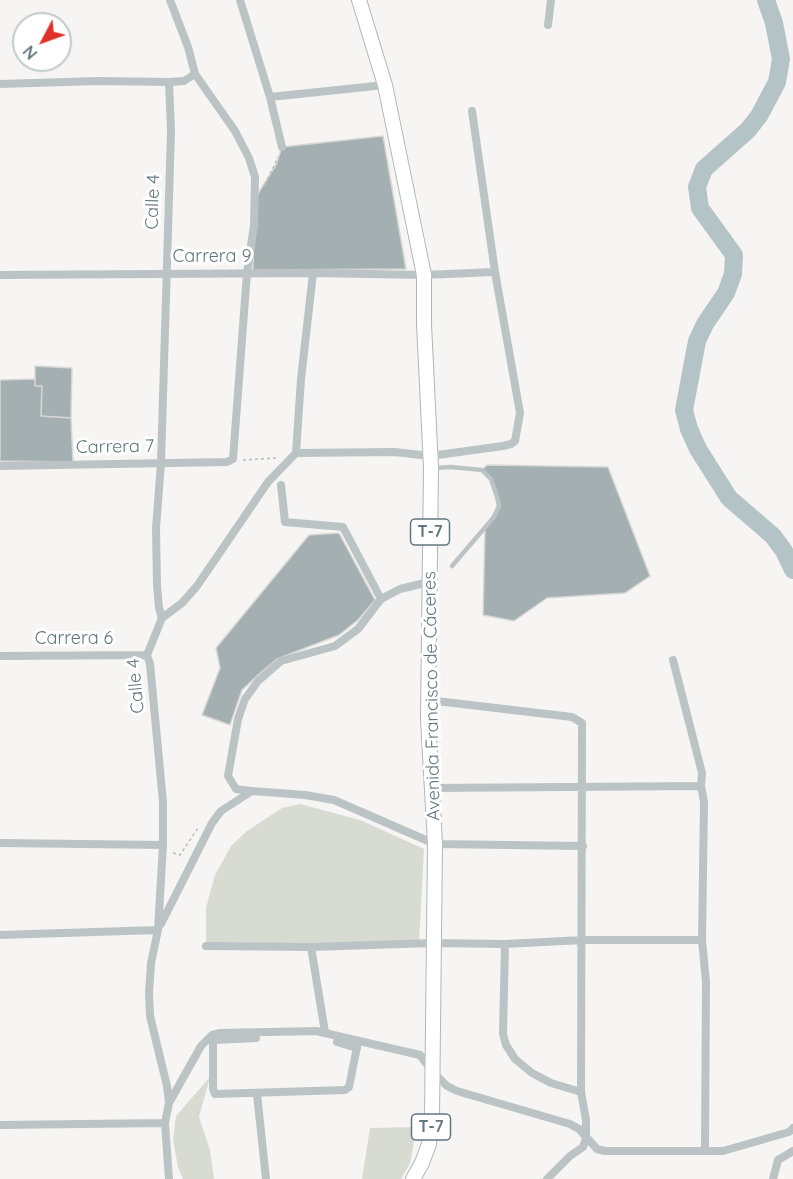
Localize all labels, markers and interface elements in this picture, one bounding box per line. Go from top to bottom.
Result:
north arrow [12,12,72,72]
text: N [19,42,41,64]
street label: Calle 4 [141,174,165,230]
street label: Carrera 9 [173,246,251,268]
street label: Carrera 7 [76,436,154,458]
road number: T-7 [410,519,450,545]
street label: Avenida Francisco de Cáceres [419,571,445,821]
street label: Carrera 6 [35,628,113,650]
street label: Calle 4 [123,657,149,715]
road number: T-7 [412,1114,450,1140]

